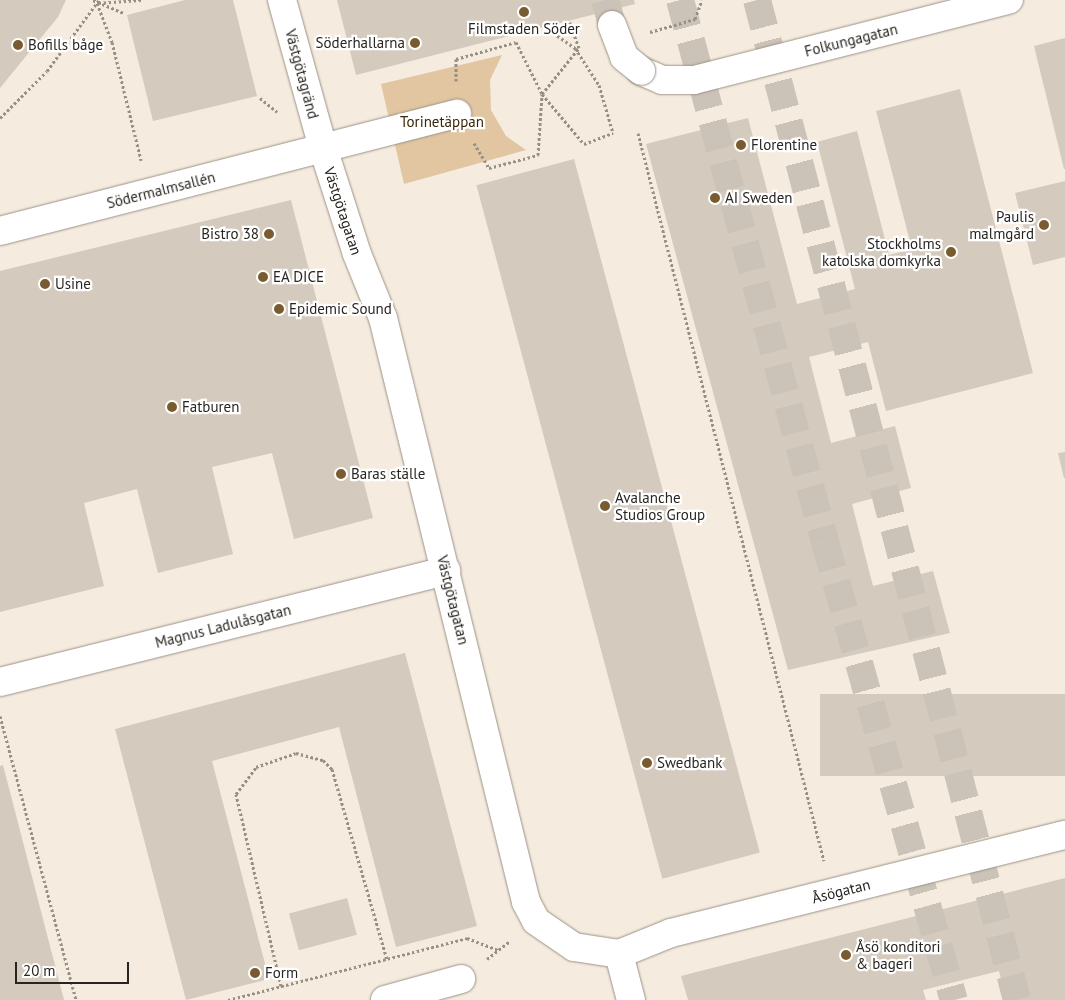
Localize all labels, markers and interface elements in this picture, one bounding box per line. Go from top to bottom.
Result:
marker: Filmstaden Söder [518,6,530,18]
place label: Filmstaden Söder [468,20,580,38]
street label: Folkungagatan [803,20,899,60]
street label: Västgötagränd [281,27,323,121]
place label: Söderhallarna [316,34,405,52]
place label: Bofills båge [28,36,103,54]
marker: Söderhallarna [409,37,421,49]
marker: Bofills båge [12,39,24,51]
park label: Torinetäppan [400,113,484,131]
place label: Florentine [751,136,817,154]
marker: Florentine [735,139,747,151]
street label: Västgötagatan [320,165,366,257]
street label: Södermalmsallén [105,168,217,212]
place label: AI Sweden [725,189,792,207]
marker: AI Sweden [709,192,721,204]
place label: Paulis malmgård [969,207,1034,242]
marker: Paulis malmgård [1038,219,1050,231]
place label: Bistro 38 [201,225,259,243]
marker: Bistro 38 [263,228,275,240]
place label: Stockholms katolska domkyrka [822,234,941,269]
marker: Stockholms katolska domkyrka [945,246,957,258]
place label: EA DICE [273,268,325,286]
marker: EA DICE [257,271,269,283]
place label: Usine [55,275,91,293]
marker: Usine [39,278,51,290]
place label: Epidemic Sound [289,300,392,318]
marker: Epidemic Sound [273,303,285,315]
place label: Fatburen [182,398,239,416]
marker: Fatburen [166,401,178,413]
place label: Baras ställe [351,465,425,483]
marker: Baras ställe [335,468,347,480]
place label: Avalanche Studios Group [615,488,705,523]
marker: Avalanche Studios Group [599,500,611,512]
street label: Västgötagatan [433,554,473,646]
street label: Magnus Ladulåsgatan [153,600,293,652]
place label: Swedbank [657,754,722,772]
marker: Swedbank [641,757,653,769]
street label: Åsögatan [810,875,872,907]
place label: Åsö konditori & bageri [856,937,941,972]
marker: Åsö konditori & bageri [840,949,852,961]
scale bar [18,952,131,984]
text: 20 m [23,961,56,980]
place label: Form [265,964,298,982]
marker: Form [249,967,261,979]

